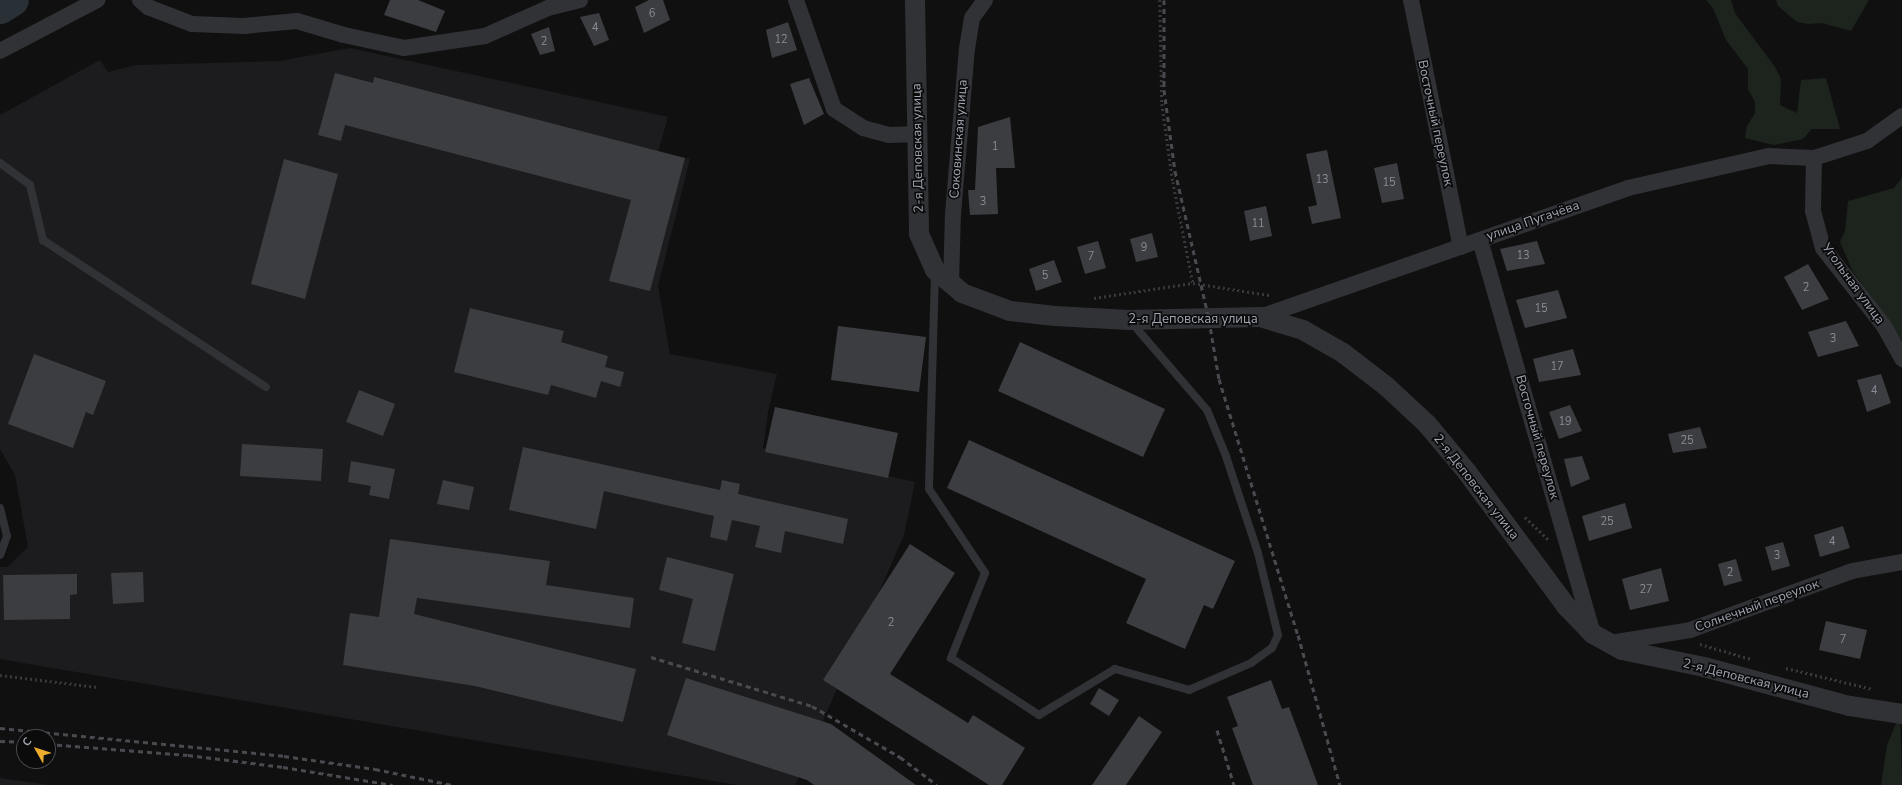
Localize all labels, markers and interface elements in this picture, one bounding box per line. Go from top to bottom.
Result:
house number: 6 [649,7,655,21]
house number: 4 [592,21,598,35]
house number: 12 [774,33,788,47]
house number: 2 [541,35,547,49]
street label: Восточный переулок [1414,59,1456,187]
street label: Соковинская улица [947,79,971,199]
street label: 2-я Деповская улица [909,83,927,213]
house number: 1 [992,140,998,154]
house number: 13 [1315,173,1329,187]
house number: 15 [1382,176,1396,190]
house number: 3 [980,195,986,209]
street label: улица Пугачёва [1484,198,1582,244]
house number: 11 [1251,217,1265,231]
street label: Угольная улица [1818,240,1888,328]
house number: 9 [1141,241,1147,255]
house number: 13 [1516,249,1530,263]
house number: 7 [1088,250,1094,264]
house number: 5 [1042,269,1048,283]
house number: 2 [1803,281,1809,295]
house number: 15 [1534,302,1548,316]
street label: 2-я Деповская улица [1128,311,1258,327]
house number: 3 [1830,332,1836,346]
house number: 17 [1550,360,1564,374]
street label: Восточный переулок [1512,373,1562,501]
house number: 4 [1871,384,1877,398]
house number: 19 [1558,415,1572,429]
street label: 2-я Деповская улица [1430,431,1522,543]
house number: 25 [1680,434,1694,448]
house number: 25 [1600,515,1614,529]
house number: 4 [1829,535,1835,549]
house number: 3 [1774,549,1780,563]
house number: 2 [1727,566,1733,580]
street label: Солнечный переулок [1693,576,1821,636]
house number: 27 [1639,583,1653,597]
house number: 2 [888,616,894,630]
house number: 7 [1840,633,1846,647]
street label: 2-я Деповская улица [1681,656,1811,702]
north arrow [16,729,56,769]
text: С [19,734,35,749]

